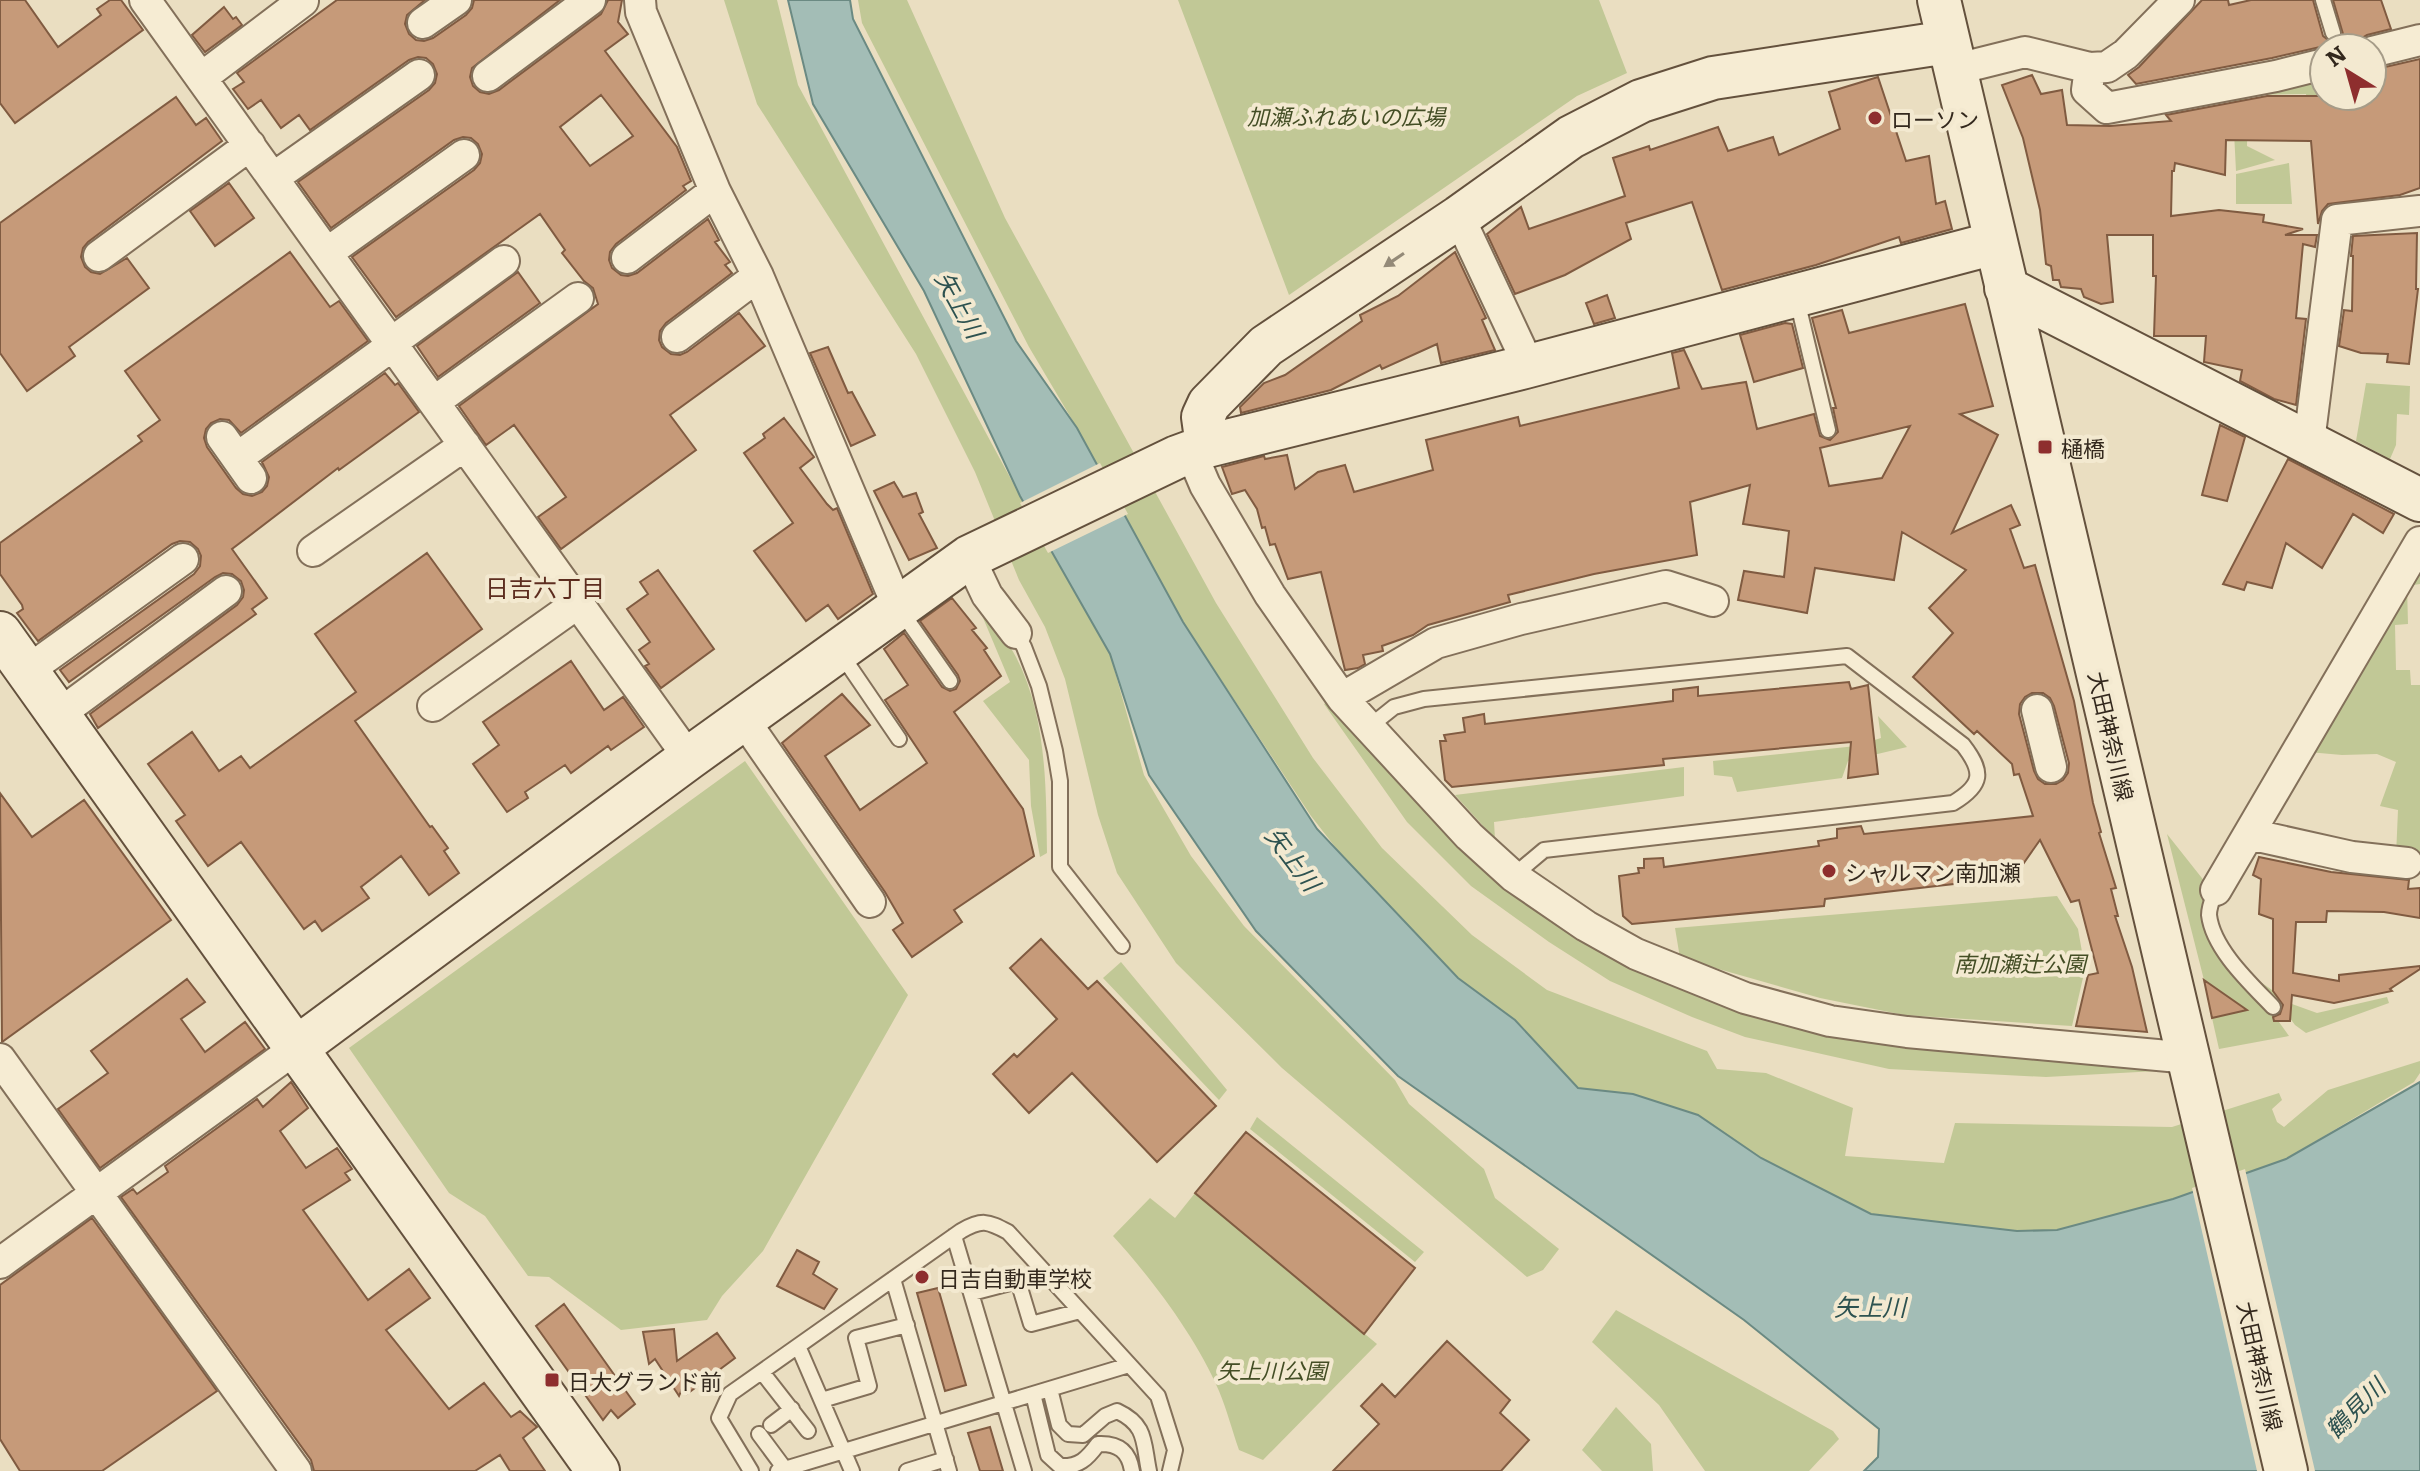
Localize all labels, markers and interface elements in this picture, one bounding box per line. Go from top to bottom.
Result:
north arrow [2308,32,2388,112]
text: N [2318,36,2352,74]
park label: 加瀬ふれあいの広場 [1247,99,1448,132]
place label: ローソン [1891,102,1979,135]
marker: ローソン [1866,109,1884,127]
one-way arrow [1384,253,1405,268]
water label: 矢上川 [928,264,995,347]
place label: 樋橋 [2061,431,2105,464]
marker: 樋橋 [2036,438,2054,456]
district label: 日吉六丁目 [485,569,605,604]
street label: 大田神奈川線 [2081,668,2143,804]
water label: 矢上川 [1258,819,1331,900]
place label: シャルマン南加瀬 [1845,855,2021,888]
marker: シャルマン南加瀬 [1820,862,1838,880]
park label: 南加瀬辻公園 [1954,946,2089,979]
place label: 日吉自動車学校 [938,1261,1092,1294]
marker: 日吉自動車学校 [913,1268,931,1286]
water label: 矢上川 [1834,1288,1909,1323]
street label: 大田神奈川線 [2230,1298,2292,1434]
park label: 矢上川公園 [1217,1353,1330,1386]
place label: 日大グランド前 [568,1364,722,1397]
water label: 鶴見川 [2316,1367,2394,1445]
marker: 日大グランド前 [543,1371,561,1389]

